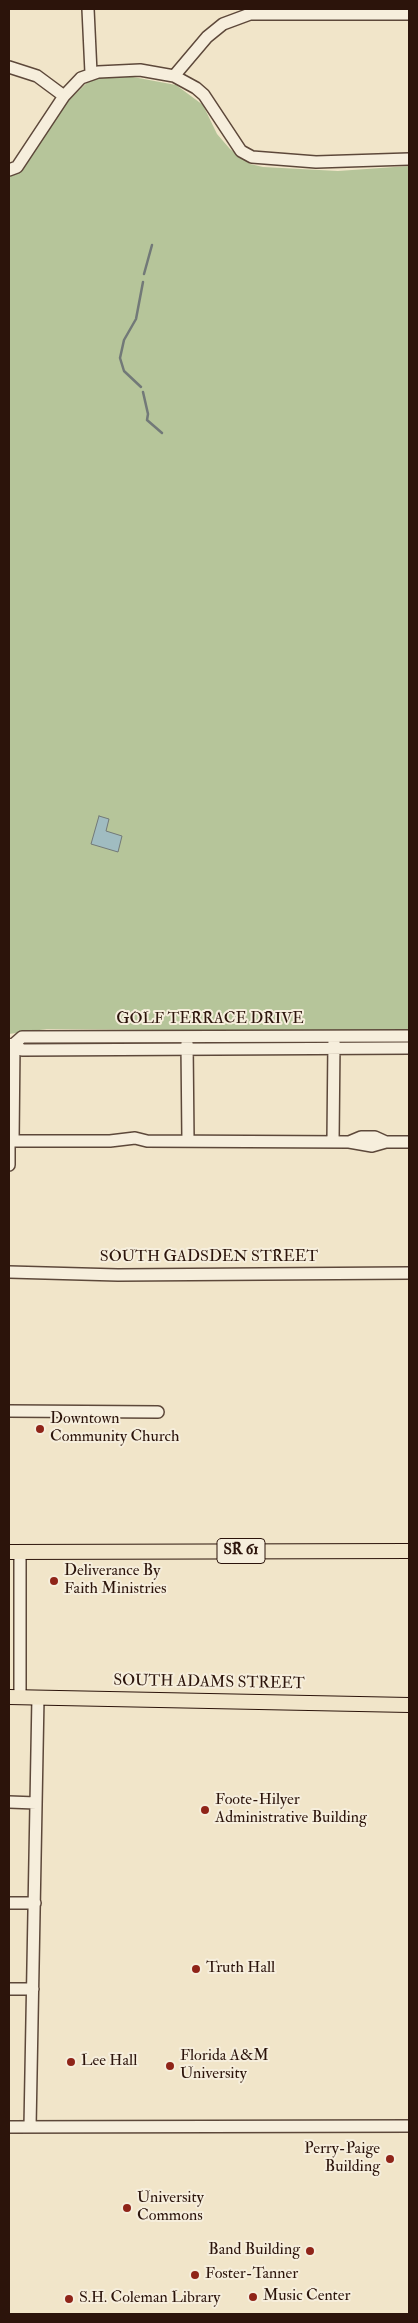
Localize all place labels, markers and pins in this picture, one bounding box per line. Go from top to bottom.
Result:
place label: Downtown Community Church [50,1410,179,1448]
marker: Downtown Community Church [34,1423,46,1435]
place label: Deliverance By Faith Ministries [64,1562,167,1600]
marker: Deliverance By Faith Ministries [48,1575,60,1587]
place label: Foote-Hilyer Administrative Building [215,1791,367,1829]
marker: Foote-Hilyer Administrative Building [199,1804,211,1816]
place label: Truth Hall [206,1959,275,1979]
marker: Truth Hall [190,1963,202,1975]
place label: Florida A&M University [180,2047,269,2085]
place label: Lee Hall [81,2052,137,2072]
marker: Lee Hall [65,2056,77,2068]
marker: Florida A&M University [164,2060,176,2072]
place label: Perry-Paige Building [304,2140,380,2178]
marker: Perry-Paige Building [384,2153,396,2165]
place label: University Commons [137,2189,204,2227]
marker: University Commons [121,2202,133,2214]
place label: Band Building [208,2241,300,2261]
marker: Band Building [304,2245,316,2257]
place label: Foster-Tanner [205,2265,298,2285]
marker: Foster-Tanner [189,2269,201,2281]
place label: Music Center [263,2287,350,2307]
place label: S.H. Coleman Library [79,2289,220,2309]
marker: Music Center [247,2291,259,2303]
marker: S.H. Coleman Library [63,2293,75,2305]

